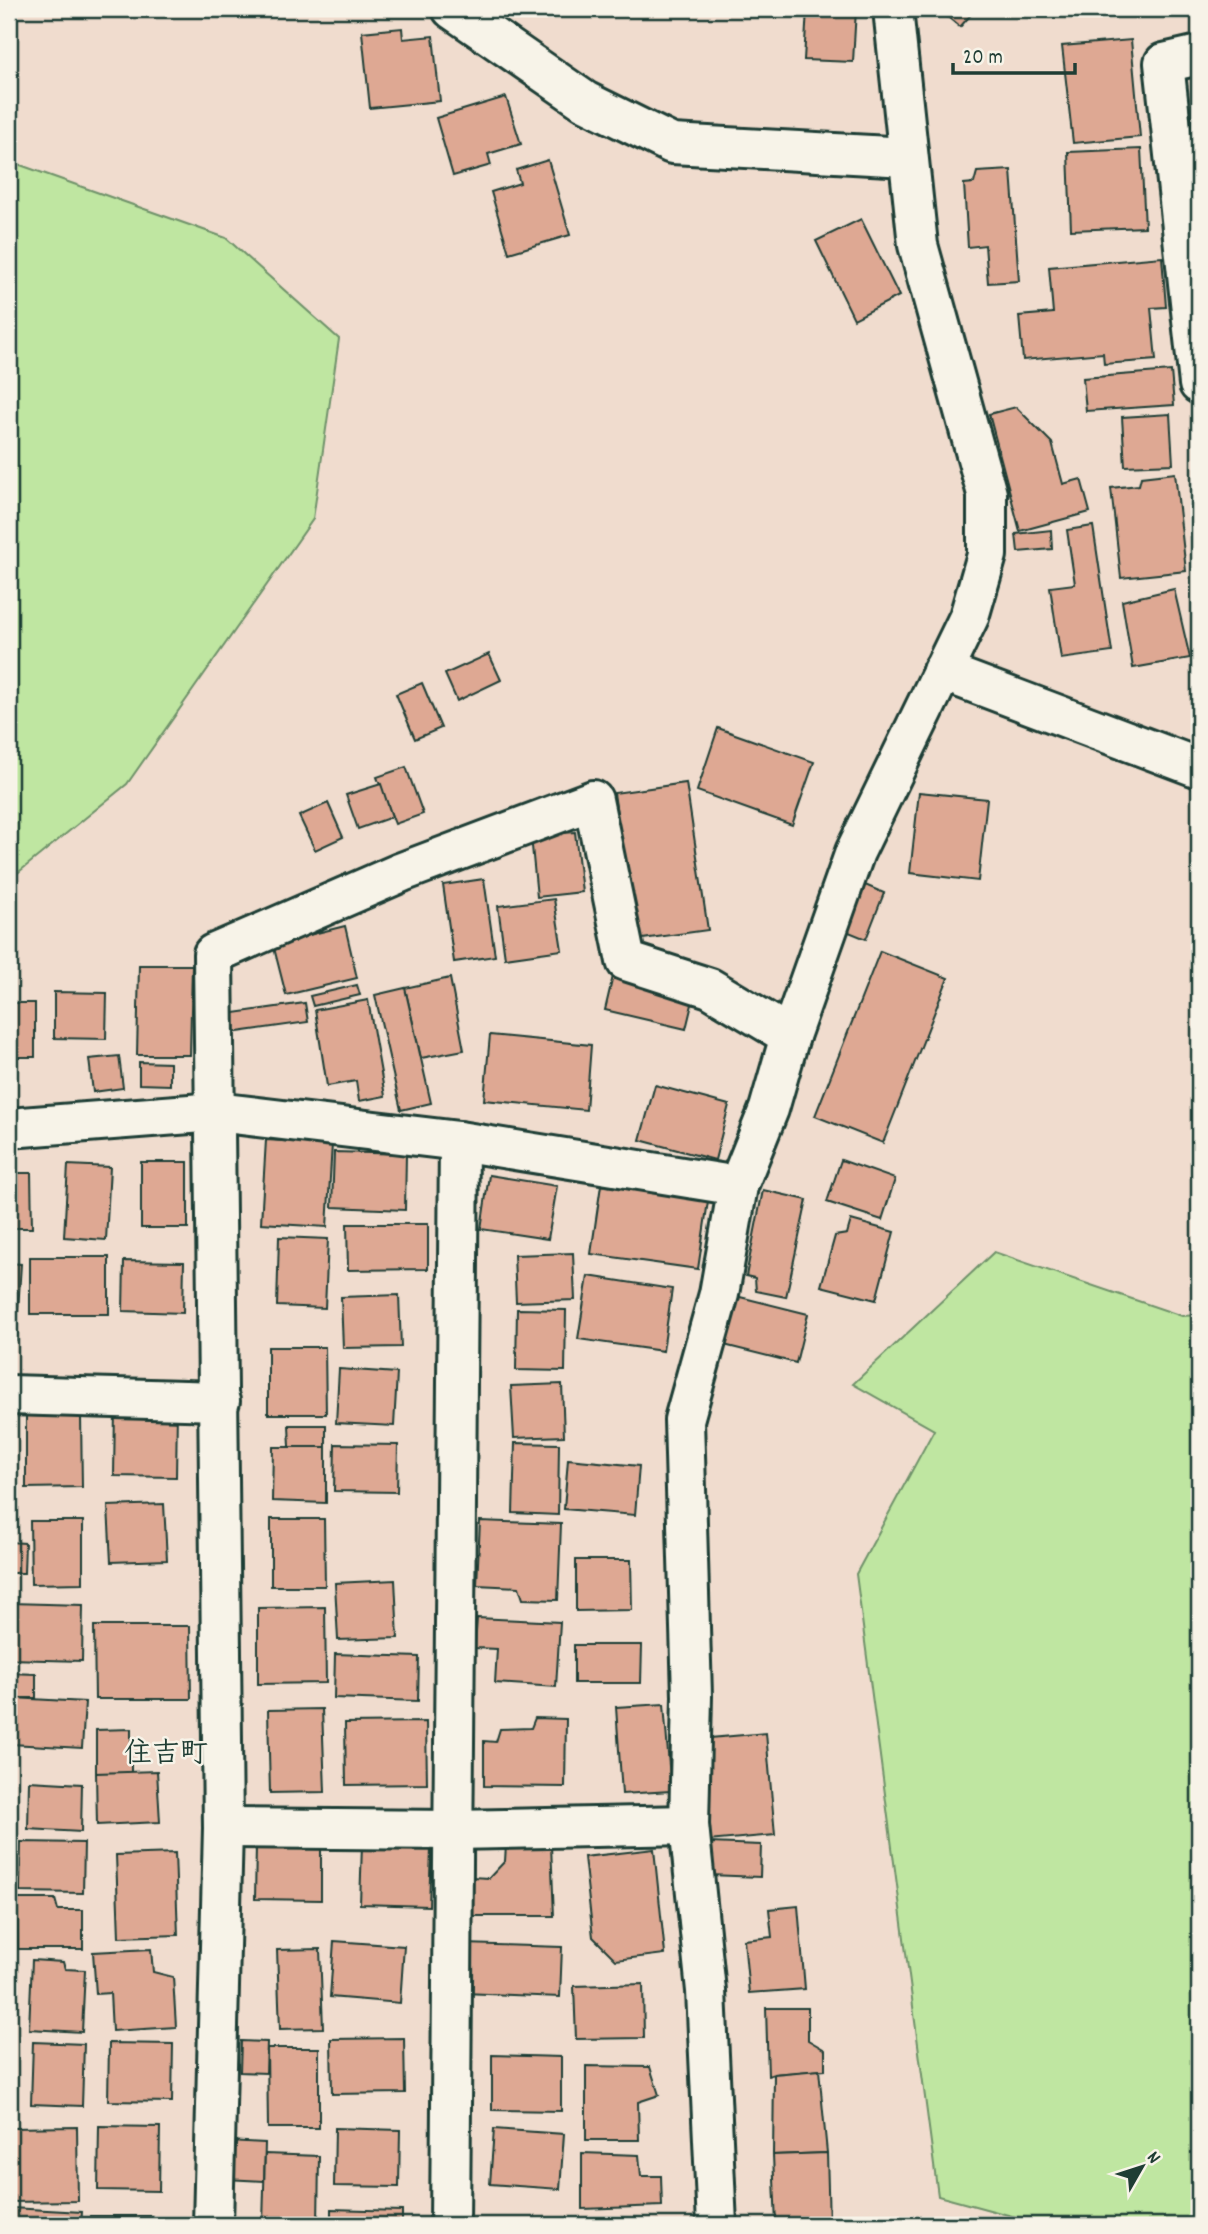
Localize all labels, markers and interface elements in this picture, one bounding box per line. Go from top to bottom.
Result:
scale bar [953,32,1075,76]
text: 20 m [963,44,1003,74]
district label: 住吉町 [124,1736,208,1776]
north arrow [1106,2132,1176,2202]
text: N [1139,2146,1166,2171]

